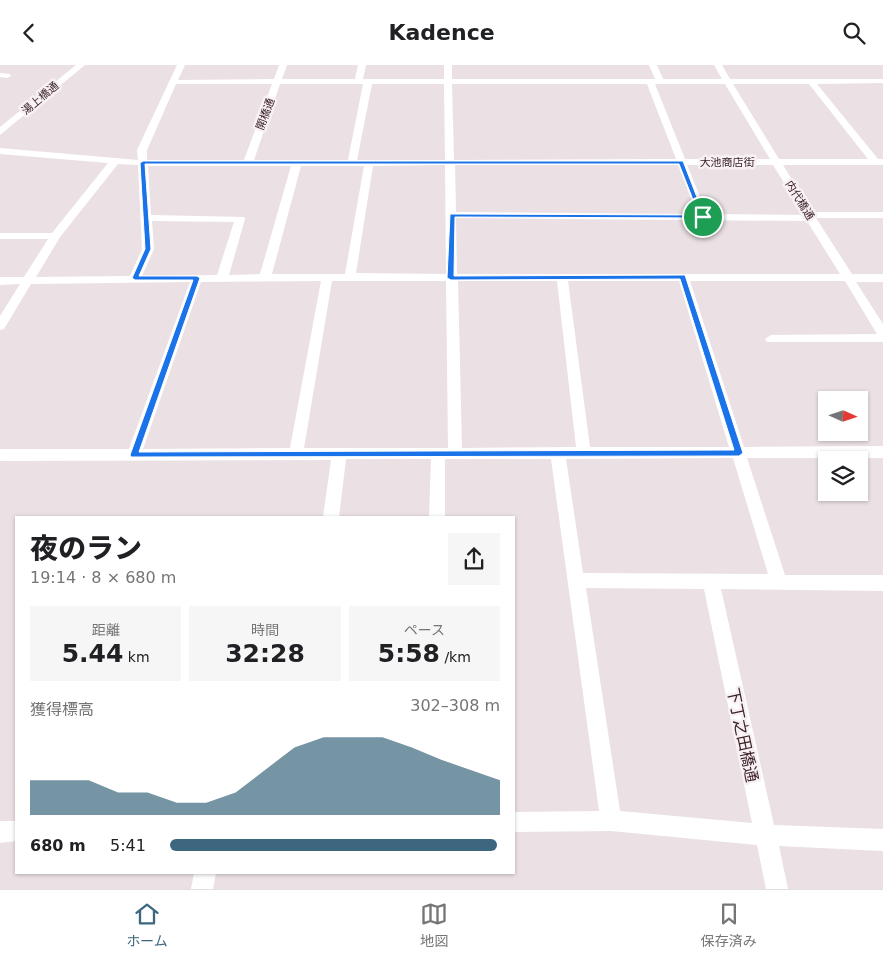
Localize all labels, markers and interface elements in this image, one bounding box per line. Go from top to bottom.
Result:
icon: back [15,19,43,47]
icon: search [840,19,868,47]
text: Kadence [388,20,495,45]
street label: 湯上橋通 [19,79,61,118]
street label: 開橋通 [254,96,277,132]
street label: 大池商店街 [700,156,755,169]
street label: 内代橋通 [782,178,817,222]
pin [682,196,724,238]
icon: arrive [689,203,717,231]
north arrow [818,391,868,441]
map controls [818,391,868,501]
button: layers [818,451,868,501]
text: 夜のラン [30,532,142,565]
button: share [448,533,500,585]
text: 19:14 · 8 × 680 m [30,568,176,587]
text: 距離 [92,622,120,638]
text: 時間 [251,622,279,638]
text: ペース [404,622,445,638]
text: 5.44 [62,639,123,668]
text: 32:28 [225,639,305,668]
text: 5:58 [378,639,440,668]
text: km [123,649,150,665]
text: /km [440,649,471,665]
street label: 下丁之田橋通 [723,686,762,784]
text: 302–308 m [410,696,500,715]
text: 獲得標高 [30,700,94,719]
text: 680 m [30,836,86,855]
text: 5:41 [110,836,146,855]
tab: ホーム [126,900,168,950]
tab: 地図 [420,900,448,950]
tab: 保存済み [701,900,757,950]

